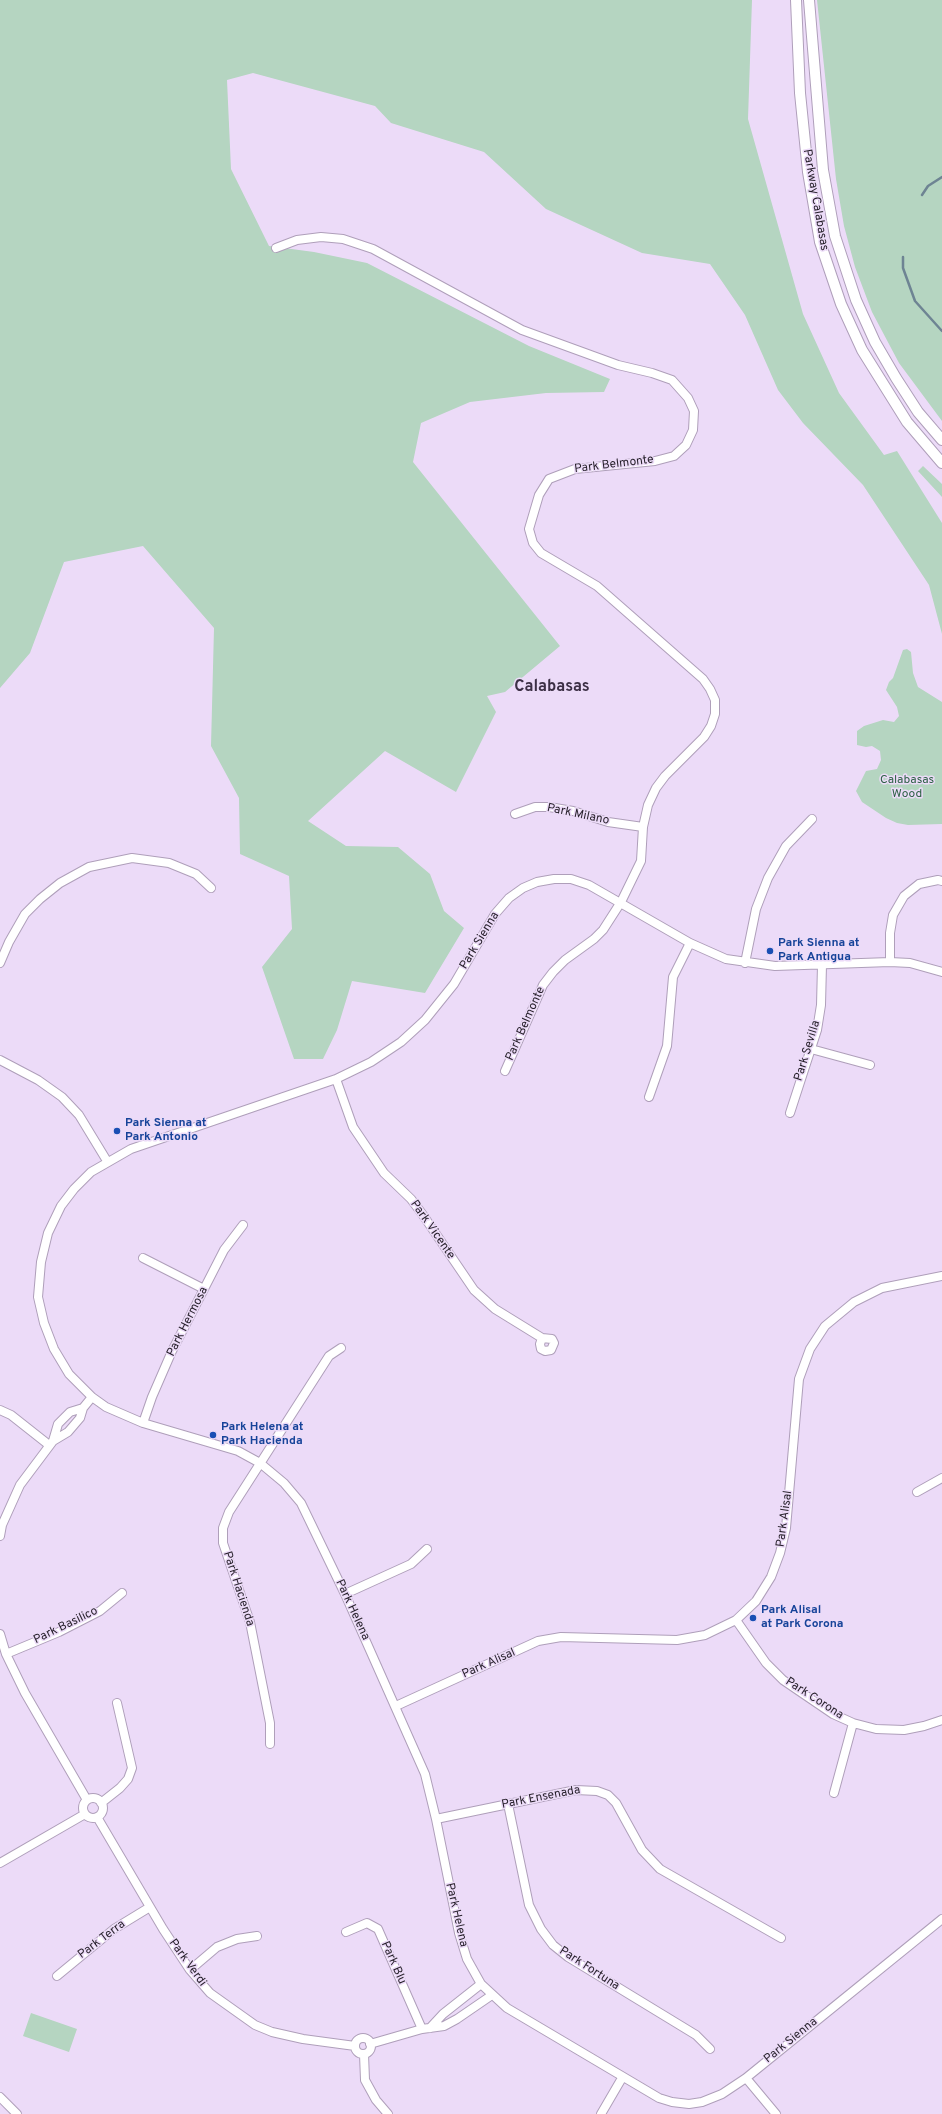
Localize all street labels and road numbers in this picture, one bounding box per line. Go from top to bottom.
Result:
street label: Parkway Calabasas [799,148,831,252]
street label: Park Belmonte [574,453,654,477]
street label: Park Milano [545,801,611,829]
street label: Park Sienna [457,910,503,972]
street label: Park Belmonte [503,985,549,1063]
street label: Park Sevilla [792,1019,824,1083]
street label: Park Vicente [406,1198,458,1262]
street label: Park Hermosa [164,1285,212,1359]
street label: Park Alisal [774,1490,796,1548]
street label: Park Hacienda [219,1550,257,1628]
street label: Park Helena [332,1577,372,1643]
street label: Park Basilico [32,1604,100,1648]
street label: Park Alisal [460,1646,518,1682]
street label: Park Corona [782,1675,846,1723]
street label: Park Ensenada [500,1783,582,1813]
street label: Park Helena [442,1882,470,1948]
street label: Park Terra [76,1918,128,1962]
street label: Park Verdi [165,1937,209,1989]
street label: Park Blu [377,1939,409,1987]
street label: Park Fortuna [556,1944,622,1994]
street label: Park Sienna [761,2015,821,2067]

